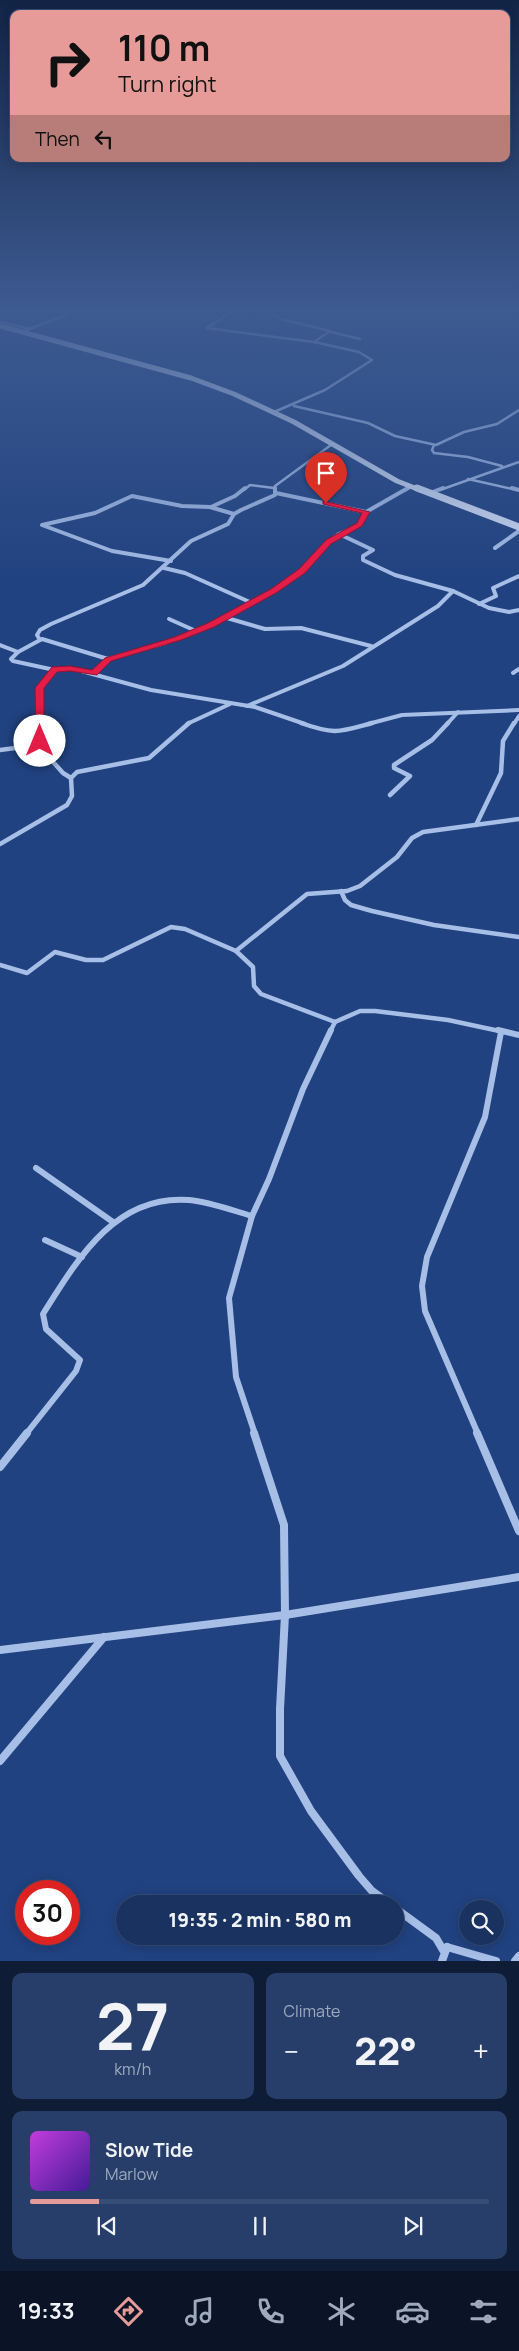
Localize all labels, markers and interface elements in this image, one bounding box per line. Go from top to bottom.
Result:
text: 110 m [118,24,210,72]
icon: right [35,30,100,95]
text: Turn right [118,69,216,99]
icon: left [90,125,118,153]
text: Then [35,126,80,152]
pin [305,452,347,503]
icon: arrive [312,459,340,487]
position arrow [13,714,65,766]
speed limit sign: 30 [15,1880,80,1945]
map controls [459,1900,504,1945]
button: search [459,1900,504,1945]
text: 19:35 · 2 min · 580 m [169,1907,351,1933]
text: 27 [96,1981,169,2070]
text: Climate [284,2000,340,2022]
text: 22° [354,2024,417,2076]
text: − [284,2032,299,2070]
text: + [473,2032,489,2070]
text: km/h [114,2058,151,2080]
text: Slow Tide [105,2137,193,2163]
text: Marlow [105,2163,158,2185]
icon: previous [93,2212,121,2240]
icon: pause [246,2212,274,2240]
icon: next [399,2212,427,2240]
icon: directions [111,2294,146,2329]
icon: music [182,2294,217,2329]
icon: phone [253,2294,288,2329]
icon: climate [324,2294,359,2329]
icon: car [395,2294,430,2329]
icon: filters [466,2294,501,2329]
text: 19:33 [18,2296,74,2326]

